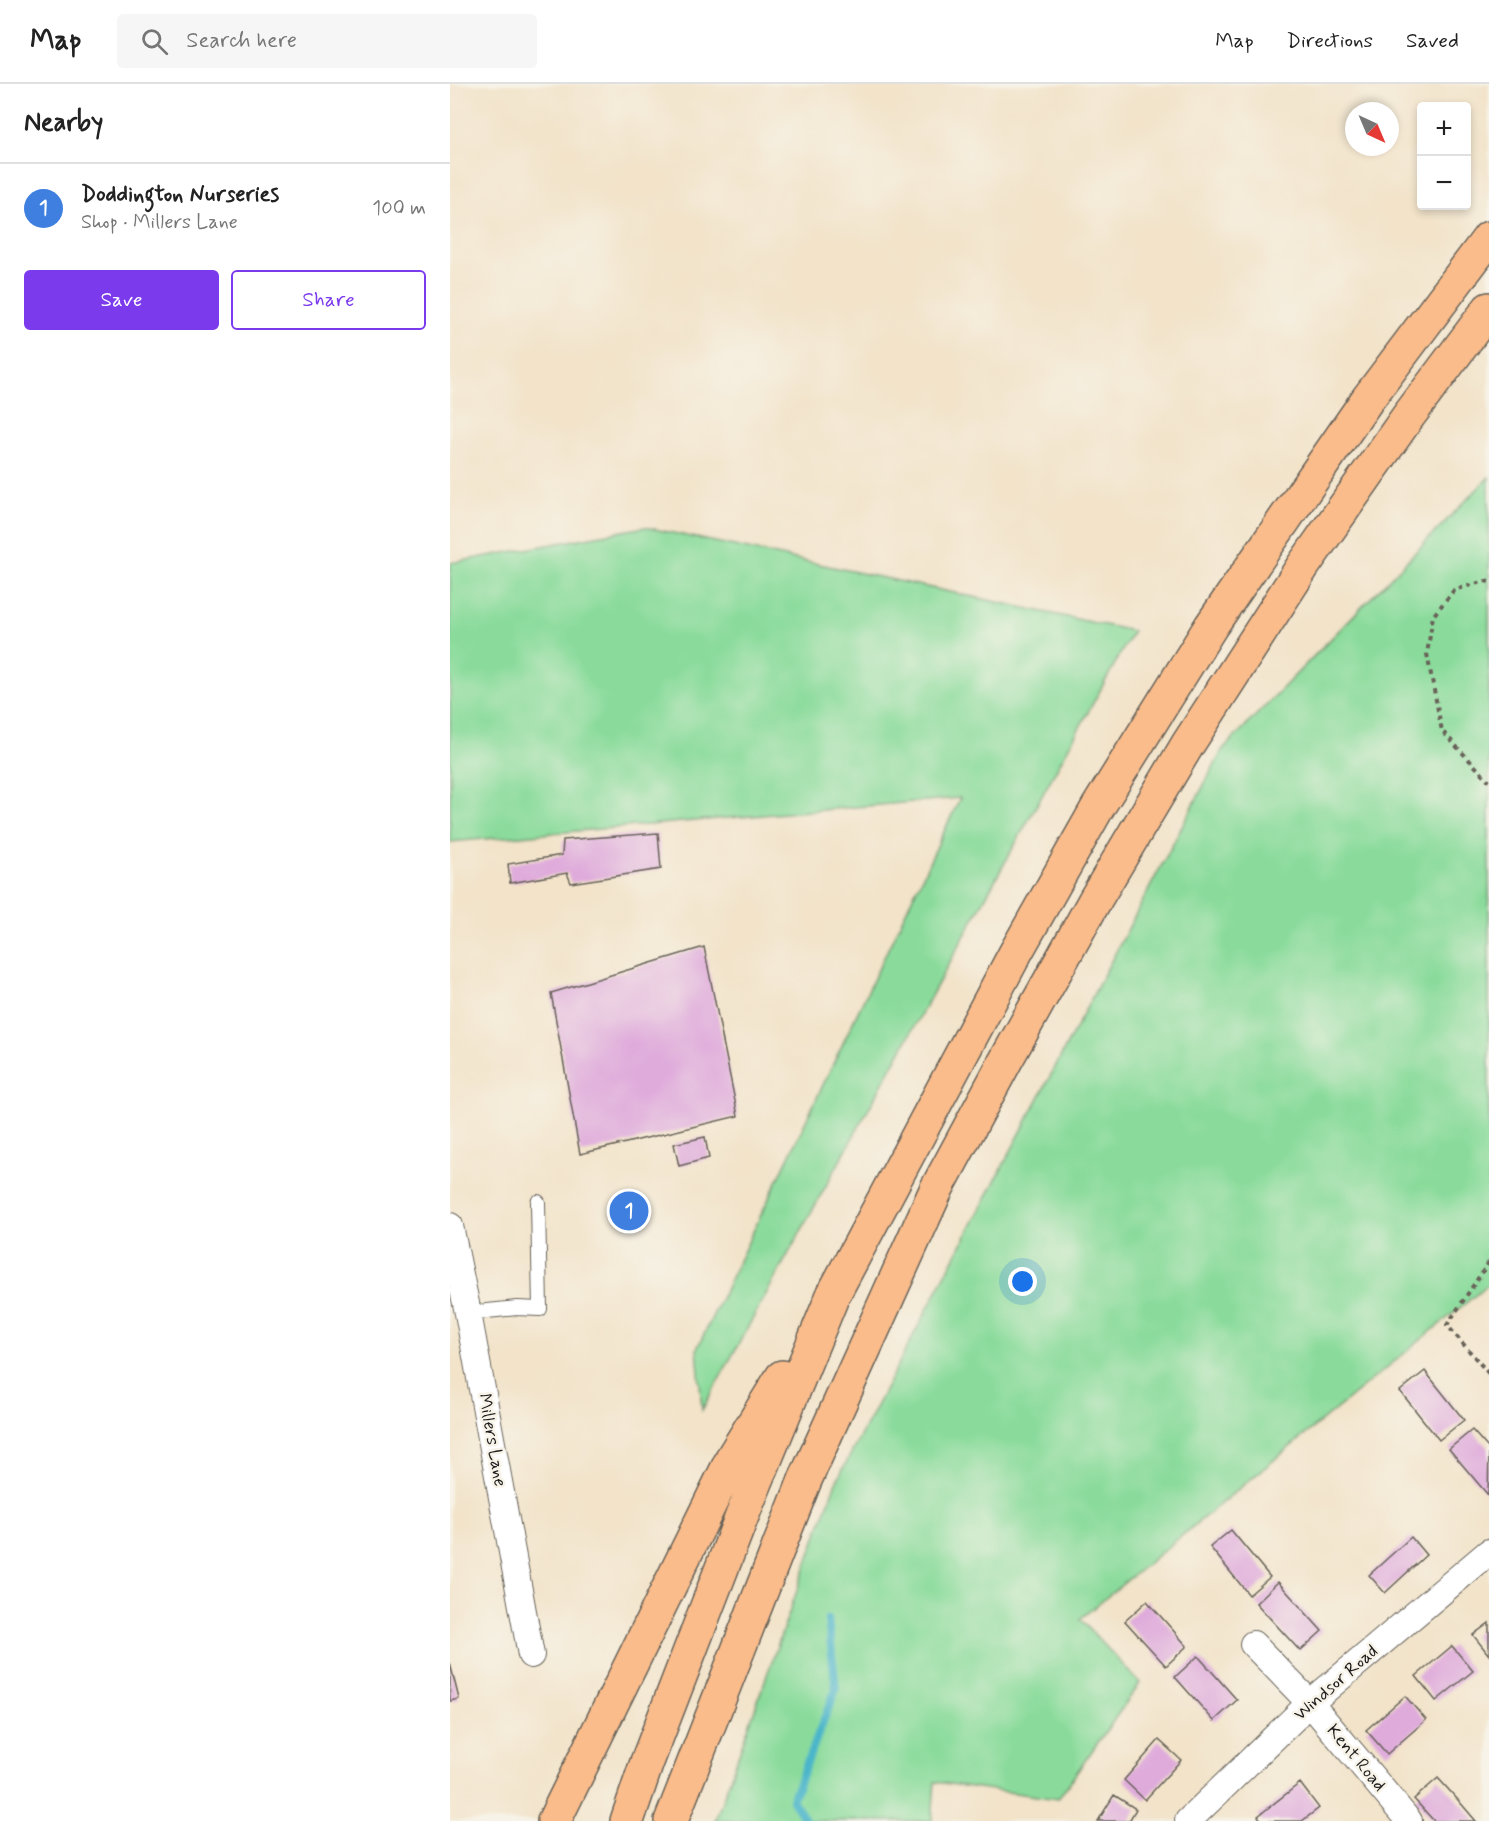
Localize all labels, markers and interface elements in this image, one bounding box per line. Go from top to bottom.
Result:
search box [117,14,537,68]
text: Map [30,23,81,60]
icon: search [138,25,171,58]
text: Search here [186,27,297,55]
text: Map [1215,27,1254,55]
text: Directions [1287,27,1373,55]
text: Saved [1406,27,1459,55]
north arrow [1345,102,1399,156]
map controls [1417,102,1471,210]
button: + [1417,102,1471,156]
text: Nearby [24,106,103,140]
button: − [1417,156,1471,210]
text: Doddington Nurseries [81,181,279,209]
text: 1 [39,195,48,222]
text: 100 m [372,195,426,222]
text: Shop · Millers Lane [81,209,238,236]
button: Save [24,270,219,330]
button: Share [231,270,426,330]
pin: 1 [610,1188,648,1234]
your location [1008,1267,1037,1296]
street label: Millers Lane [472,1392,512,1488]
street label: Windsor Road [1289,1640,1383,1726]
street label: Kent Road [1321,1719,1391,1797]

